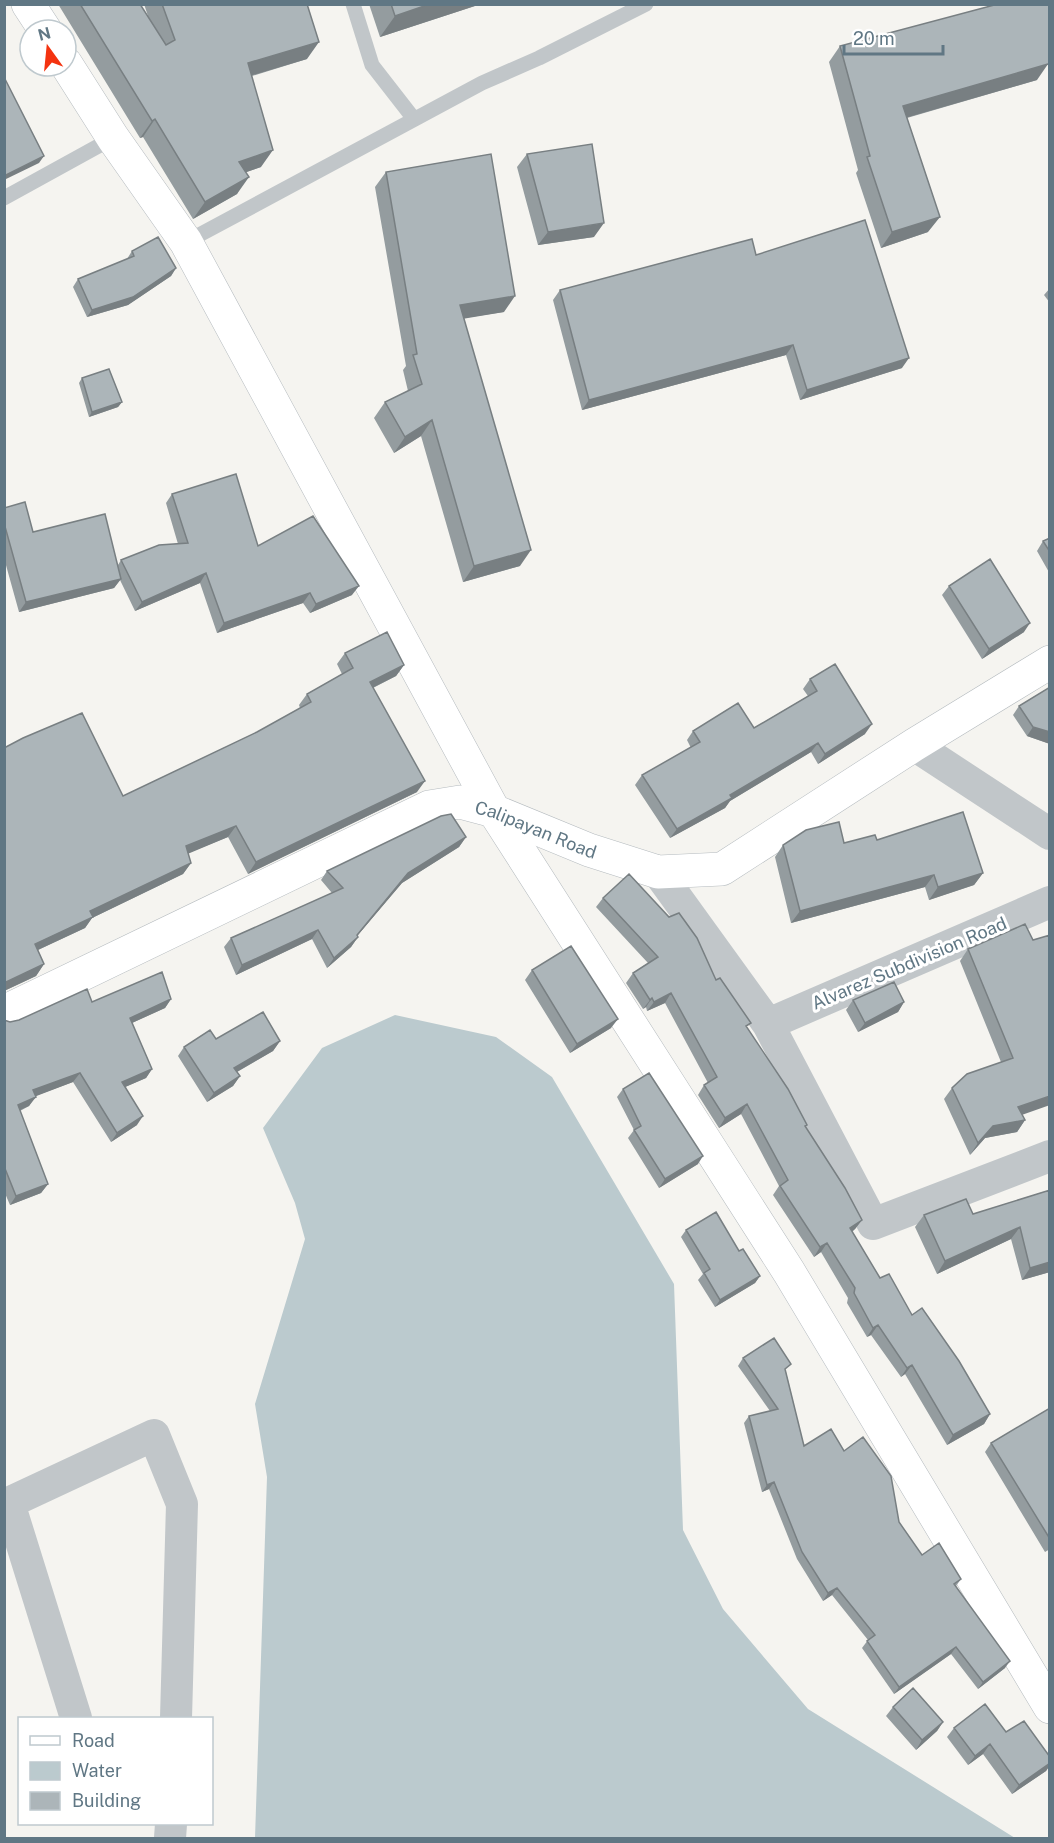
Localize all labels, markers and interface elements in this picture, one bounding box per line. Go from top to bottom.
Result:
north arrow [18,18,78,78]
scale bar [844,18,943,56]
text: N [36,23,53,45]
text: 20 m [853,28,895,49]
street label: Calipayan Road [473,796,599,862]
street label: Alvarez Subdivision Road [808,912,1010,1014]
legend [18,1717,213,1825]
text: Road [72,1730,115,1751]
text: Water [72,1760,122,1781]
text: Building [72,1790,141,1811]

